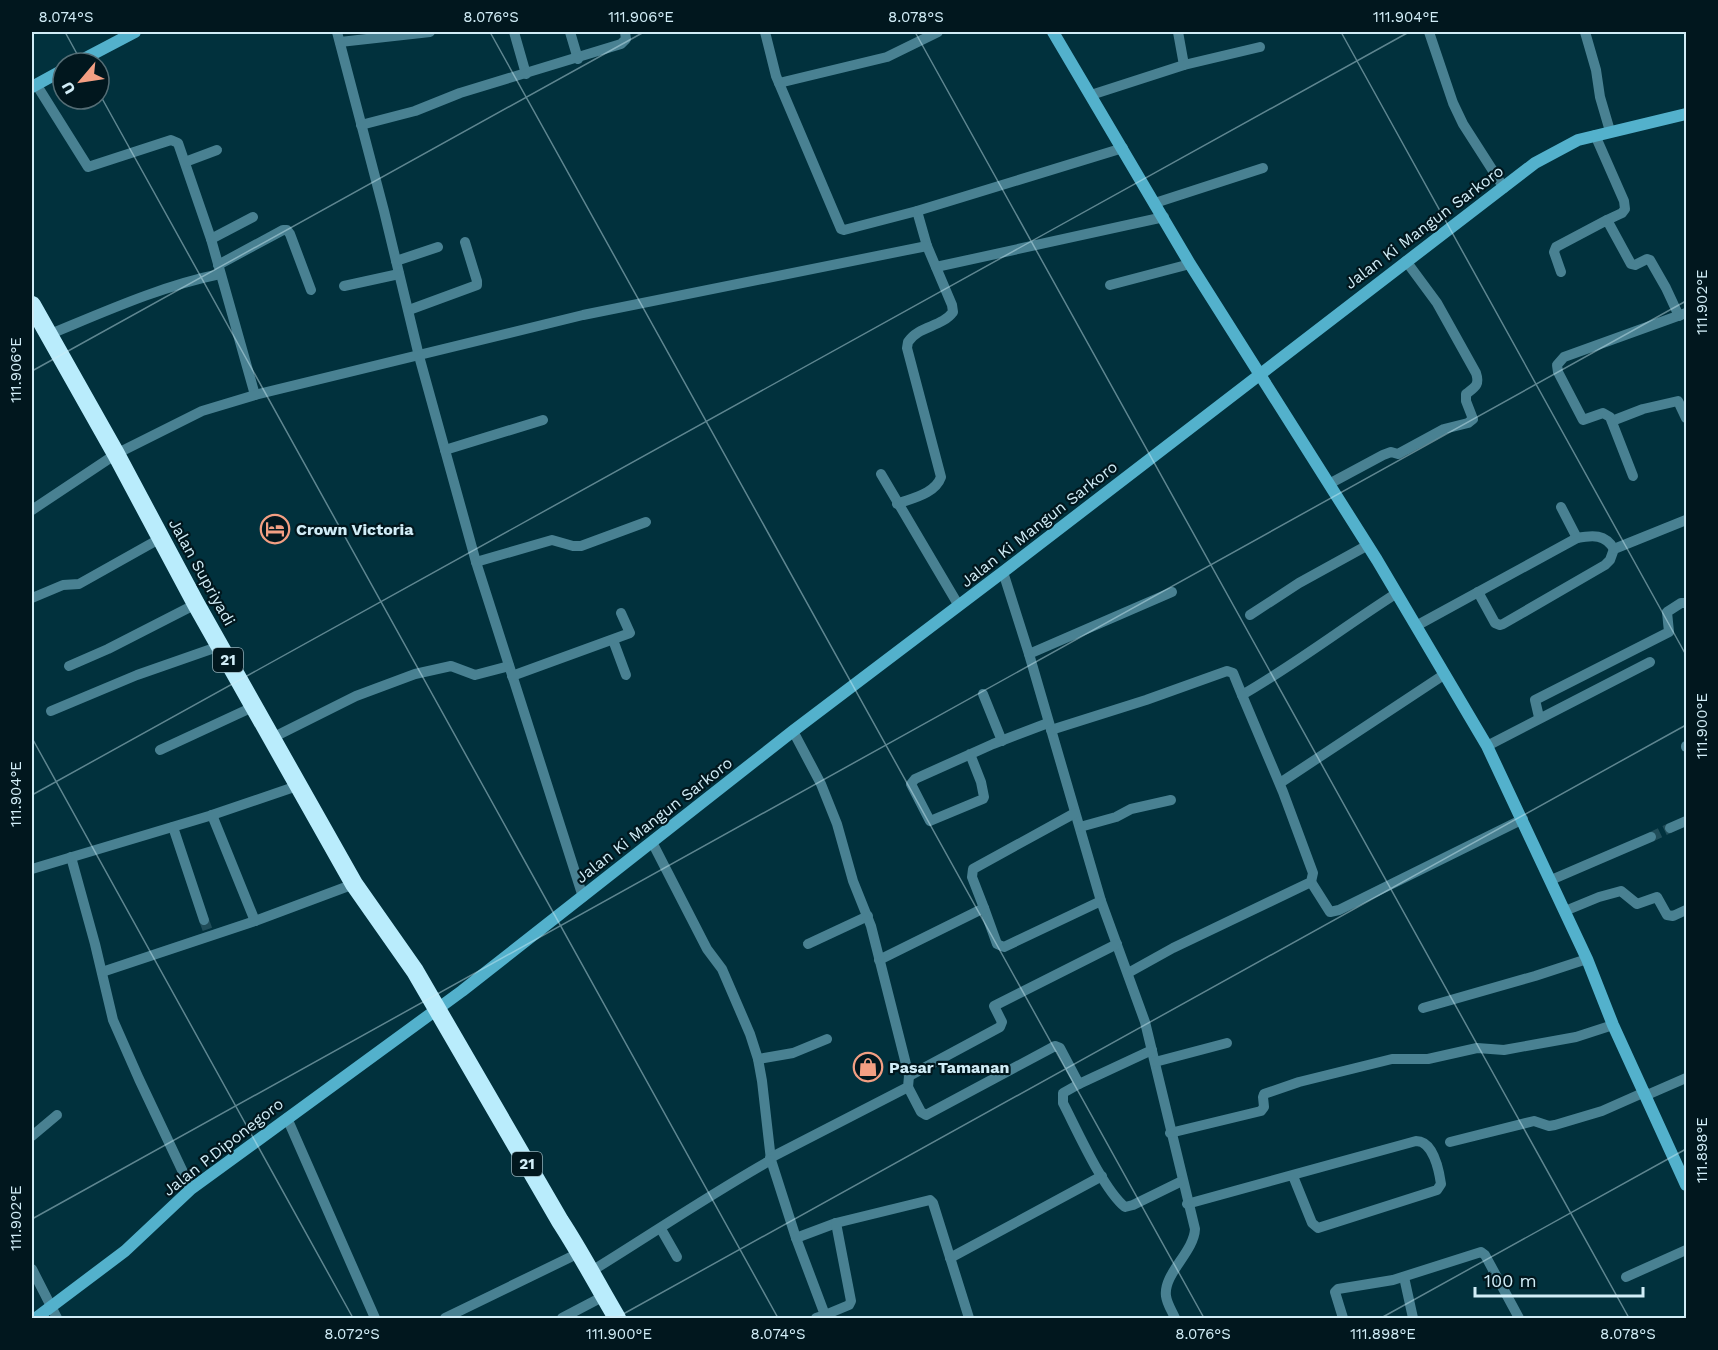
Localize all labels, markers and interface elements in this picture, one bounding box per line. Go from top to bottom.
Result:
text: 8.074°S [39,8,94,26]
text: 8.076°S [463,8,519,26]
text: 111.906°E [608,8,674,26]
text: 8.078°S [888,8,944,26]
text: 111.904°E [1373,8,1439,26]
north arrow [51,51,111,111]
text: U [57,78,79,98]
street label: Jalan Ki Mangun Sarkoro [1341,161,1507,293]
text: 111.902°E [1693,269,1711,335]
text: 111.906°E [7,337,25,403]
street label: Jalan Ki Mangun Sarkoro [957,457,1121,591]
hotel icon: Crown Victoria [259,513,291,545]
street label: Jalan Supriyadi [165,515,239,629]
place label: Crown Victoria [296,520,414,539]
road number: 21 [213,648,243,672]
text: 111.900°E [1693,693,1711,759]
street label: Jalan Ki Mangun Sarkoro [572,753,736,887]
text: 111.904°E [7,761,25,827]
shop icon: Pasar Tamanan [852,1051,884,1083]
place label: Pasar Tamanan [889,1058,1009,1077]
street label: Jalan P.Diponegoro [159,1094,287,1200]
text: 111.898°E [1693,1117,1711,1183]
road number: 21 [512,1152,542,1176]
text: 111.902°E [7,1185,25,1251]
scale bar [1475,1260,1643,1298]
text: 100 m [1484,1270,1537,1291]
text: 8.072°S [324,1325,380,1343]
text: 111.900°E [586,1325,652,1343]
text: 8.074°S [751,1325,806,1343]
text: 8.076°S [1175,1325,1231,1343]
text: 111.898°E [1350,1325,1416,1343]
text: 8.078°S [1600,1325,1656,1343]

